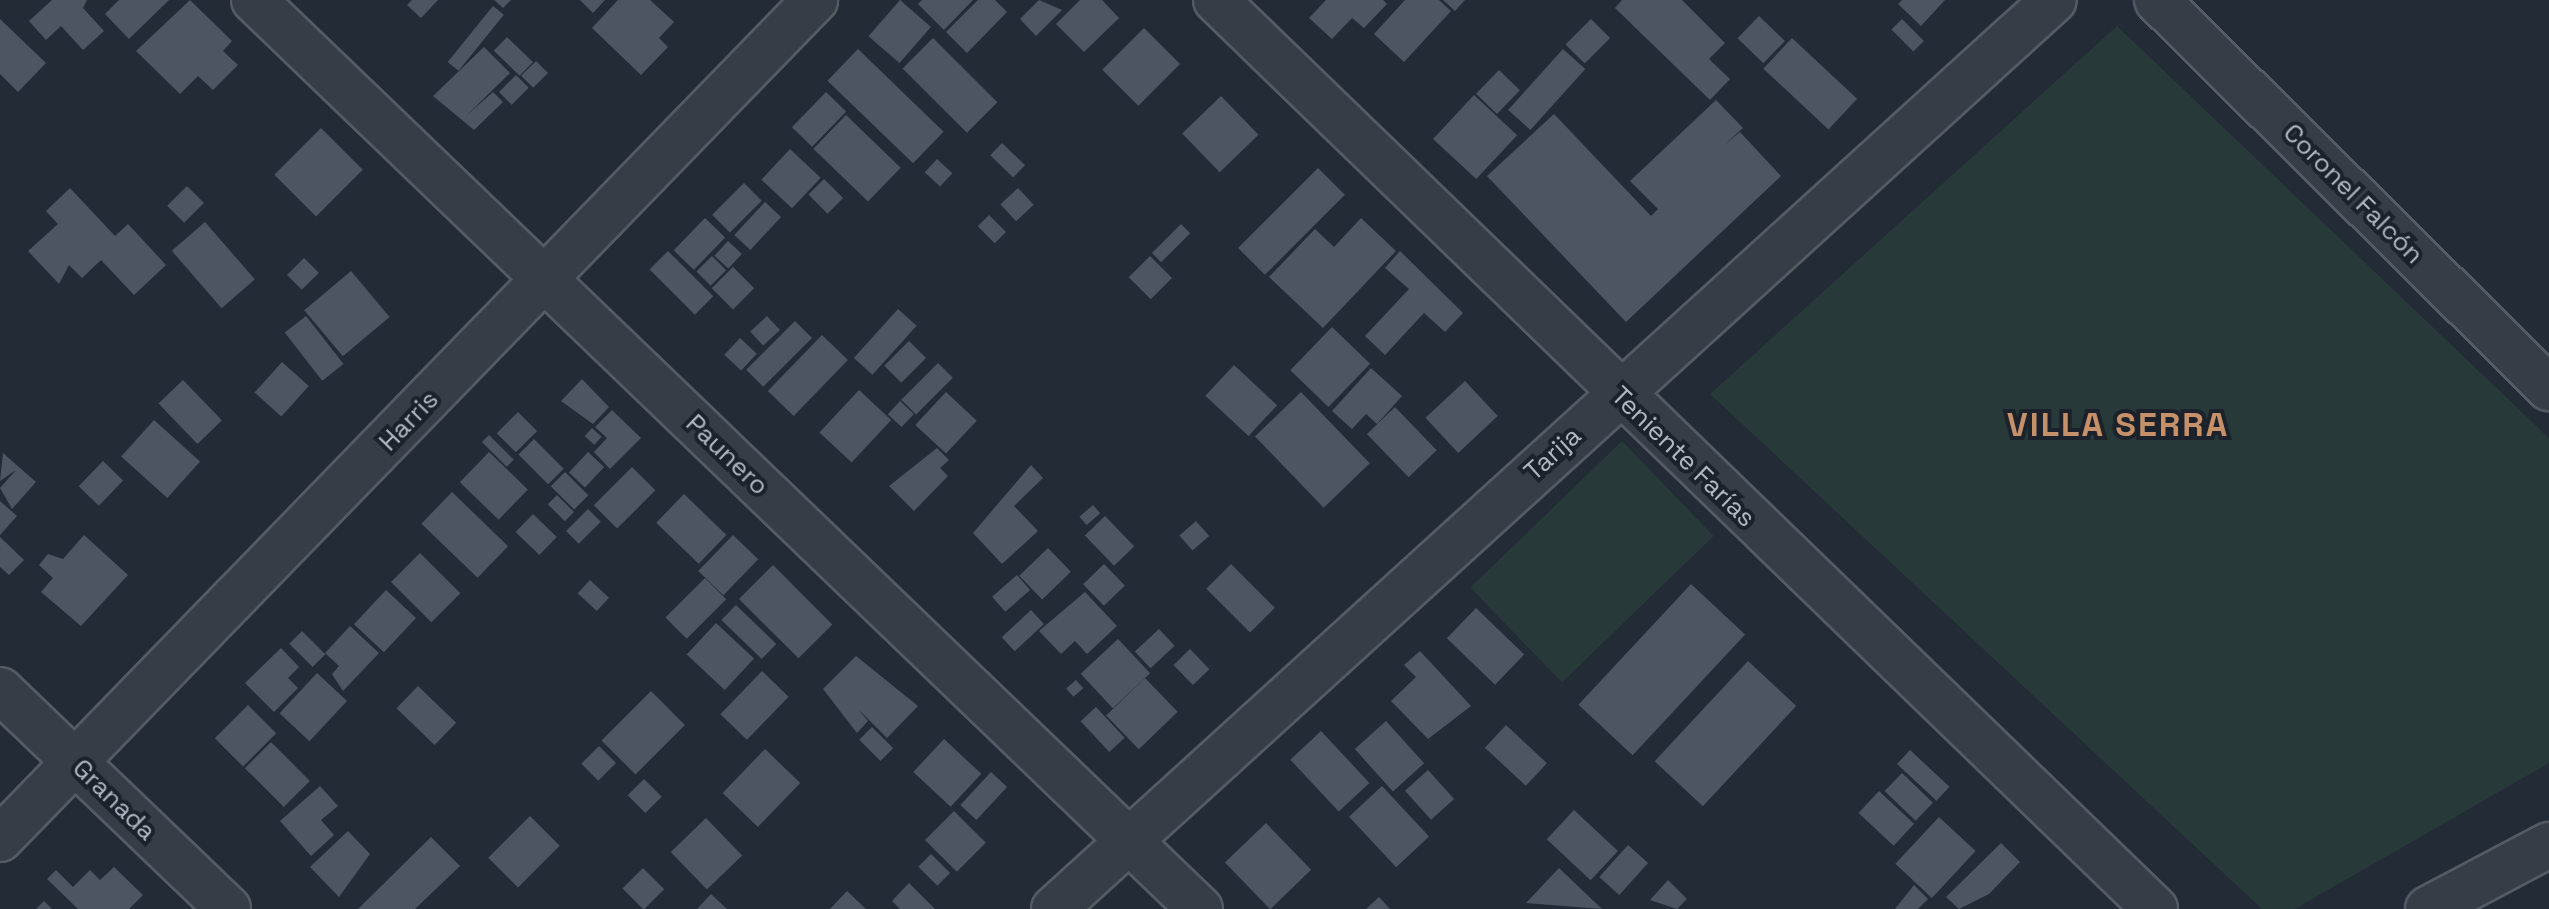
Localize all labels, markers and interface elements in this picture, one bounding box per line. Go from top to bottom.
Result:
street label: Coronel Falcón [2276,117,2430,271]
street label: Teniente Farías [1604,380,1762,534]
street label: Harris [373,384,445,458]
district label: VILLA SERRA [2006,405,2230,445]
street label: Paunero [679,408,775,502]
street label: Tarija [1518,420,1588,488]
street label: Granada [66,753,162,847]

